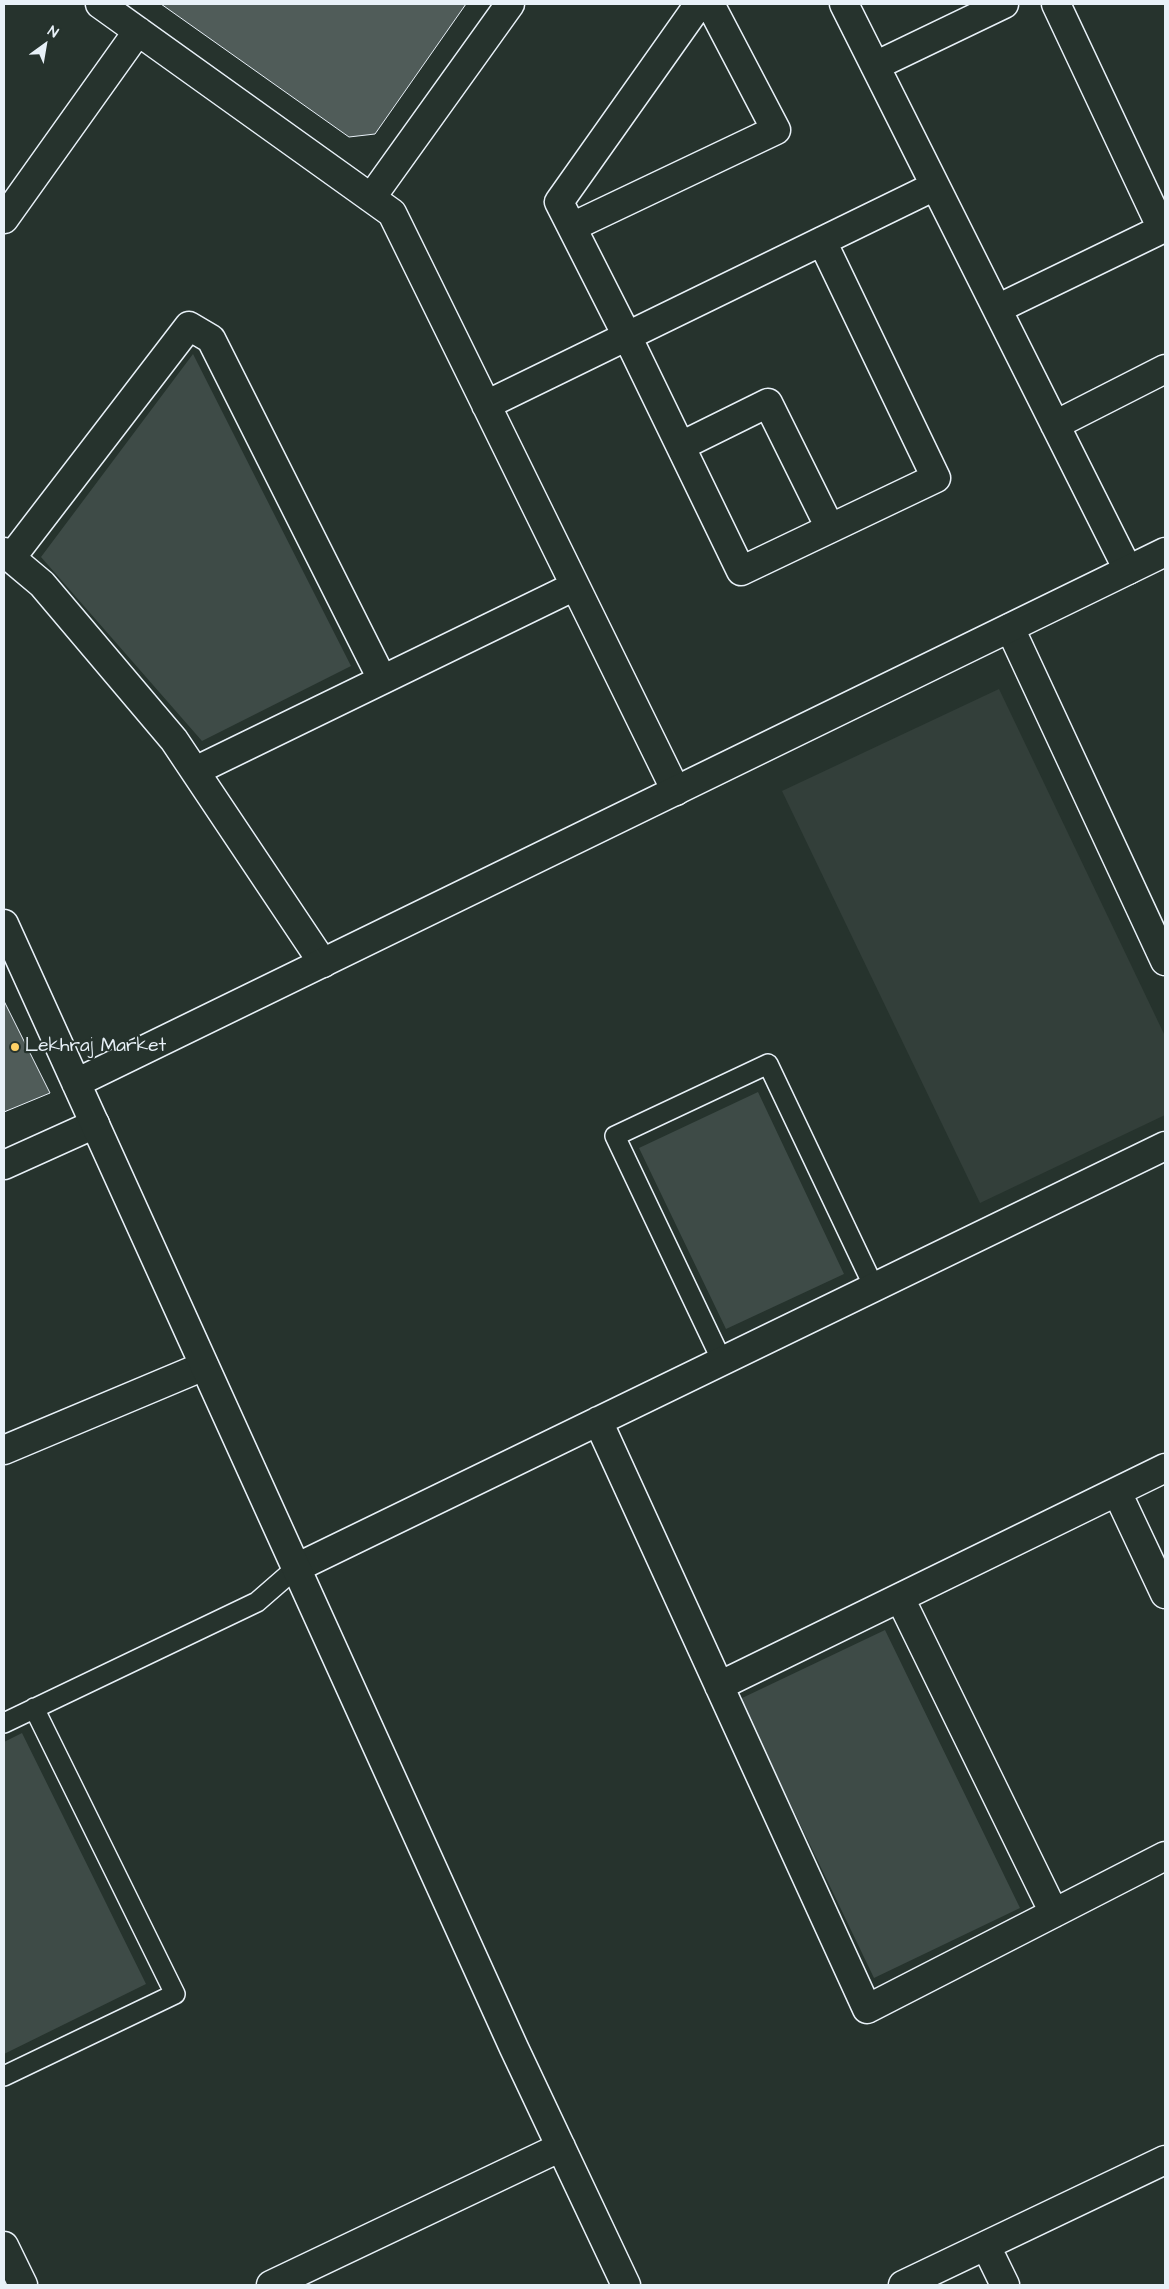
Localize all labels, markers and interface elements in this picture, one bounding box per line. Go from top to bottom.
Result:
north arrow [20,20,70,70]
text: N [44,21,62,43]
place label: Lekhraj Market [25,1036,166,1058]
marker: Lekhraj Market [9,1041,21,1053]

